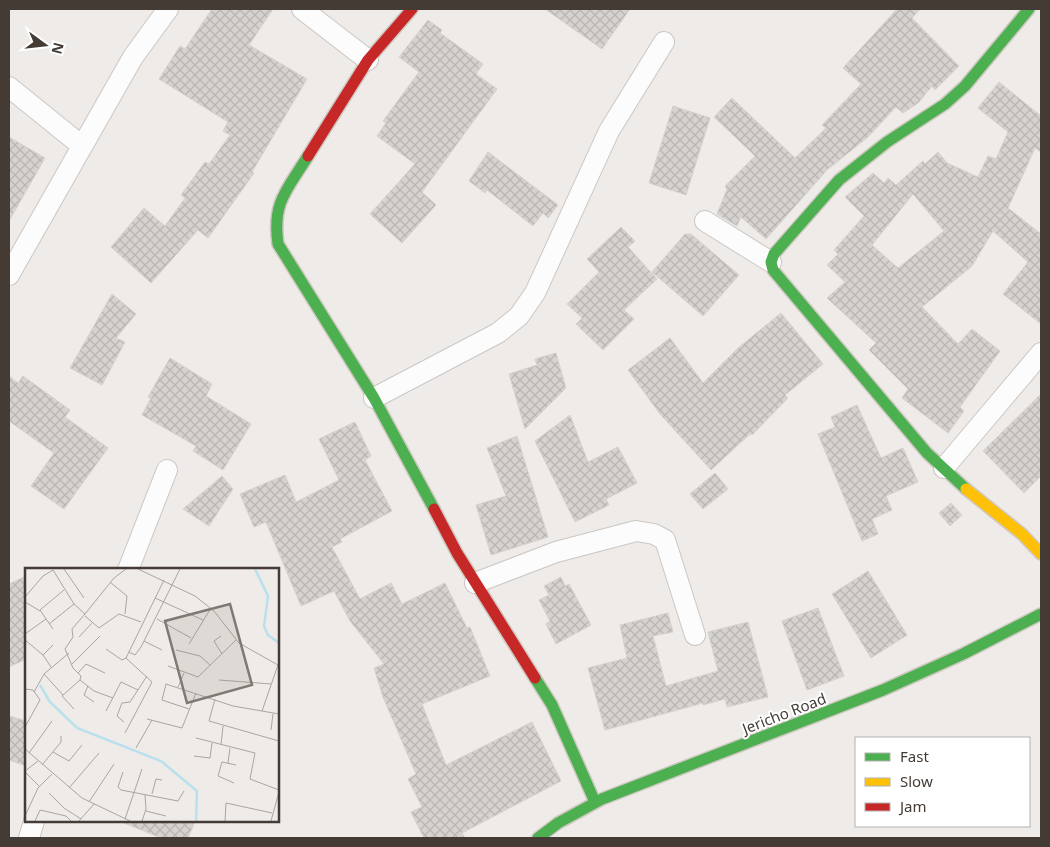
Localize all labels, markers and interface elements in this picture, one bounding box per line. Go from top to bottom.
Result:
north arrow [20,20,70,70]
text: N [47,41,69,56]
inset map [25,568,279,822]
street label: Jericho Road [737,688,829,739]
legend [855,737,1030,827]
text: Fast [900,746,929,766]
text: Slow [900,771,933,791]
text: Jam [898,796,927,816]

